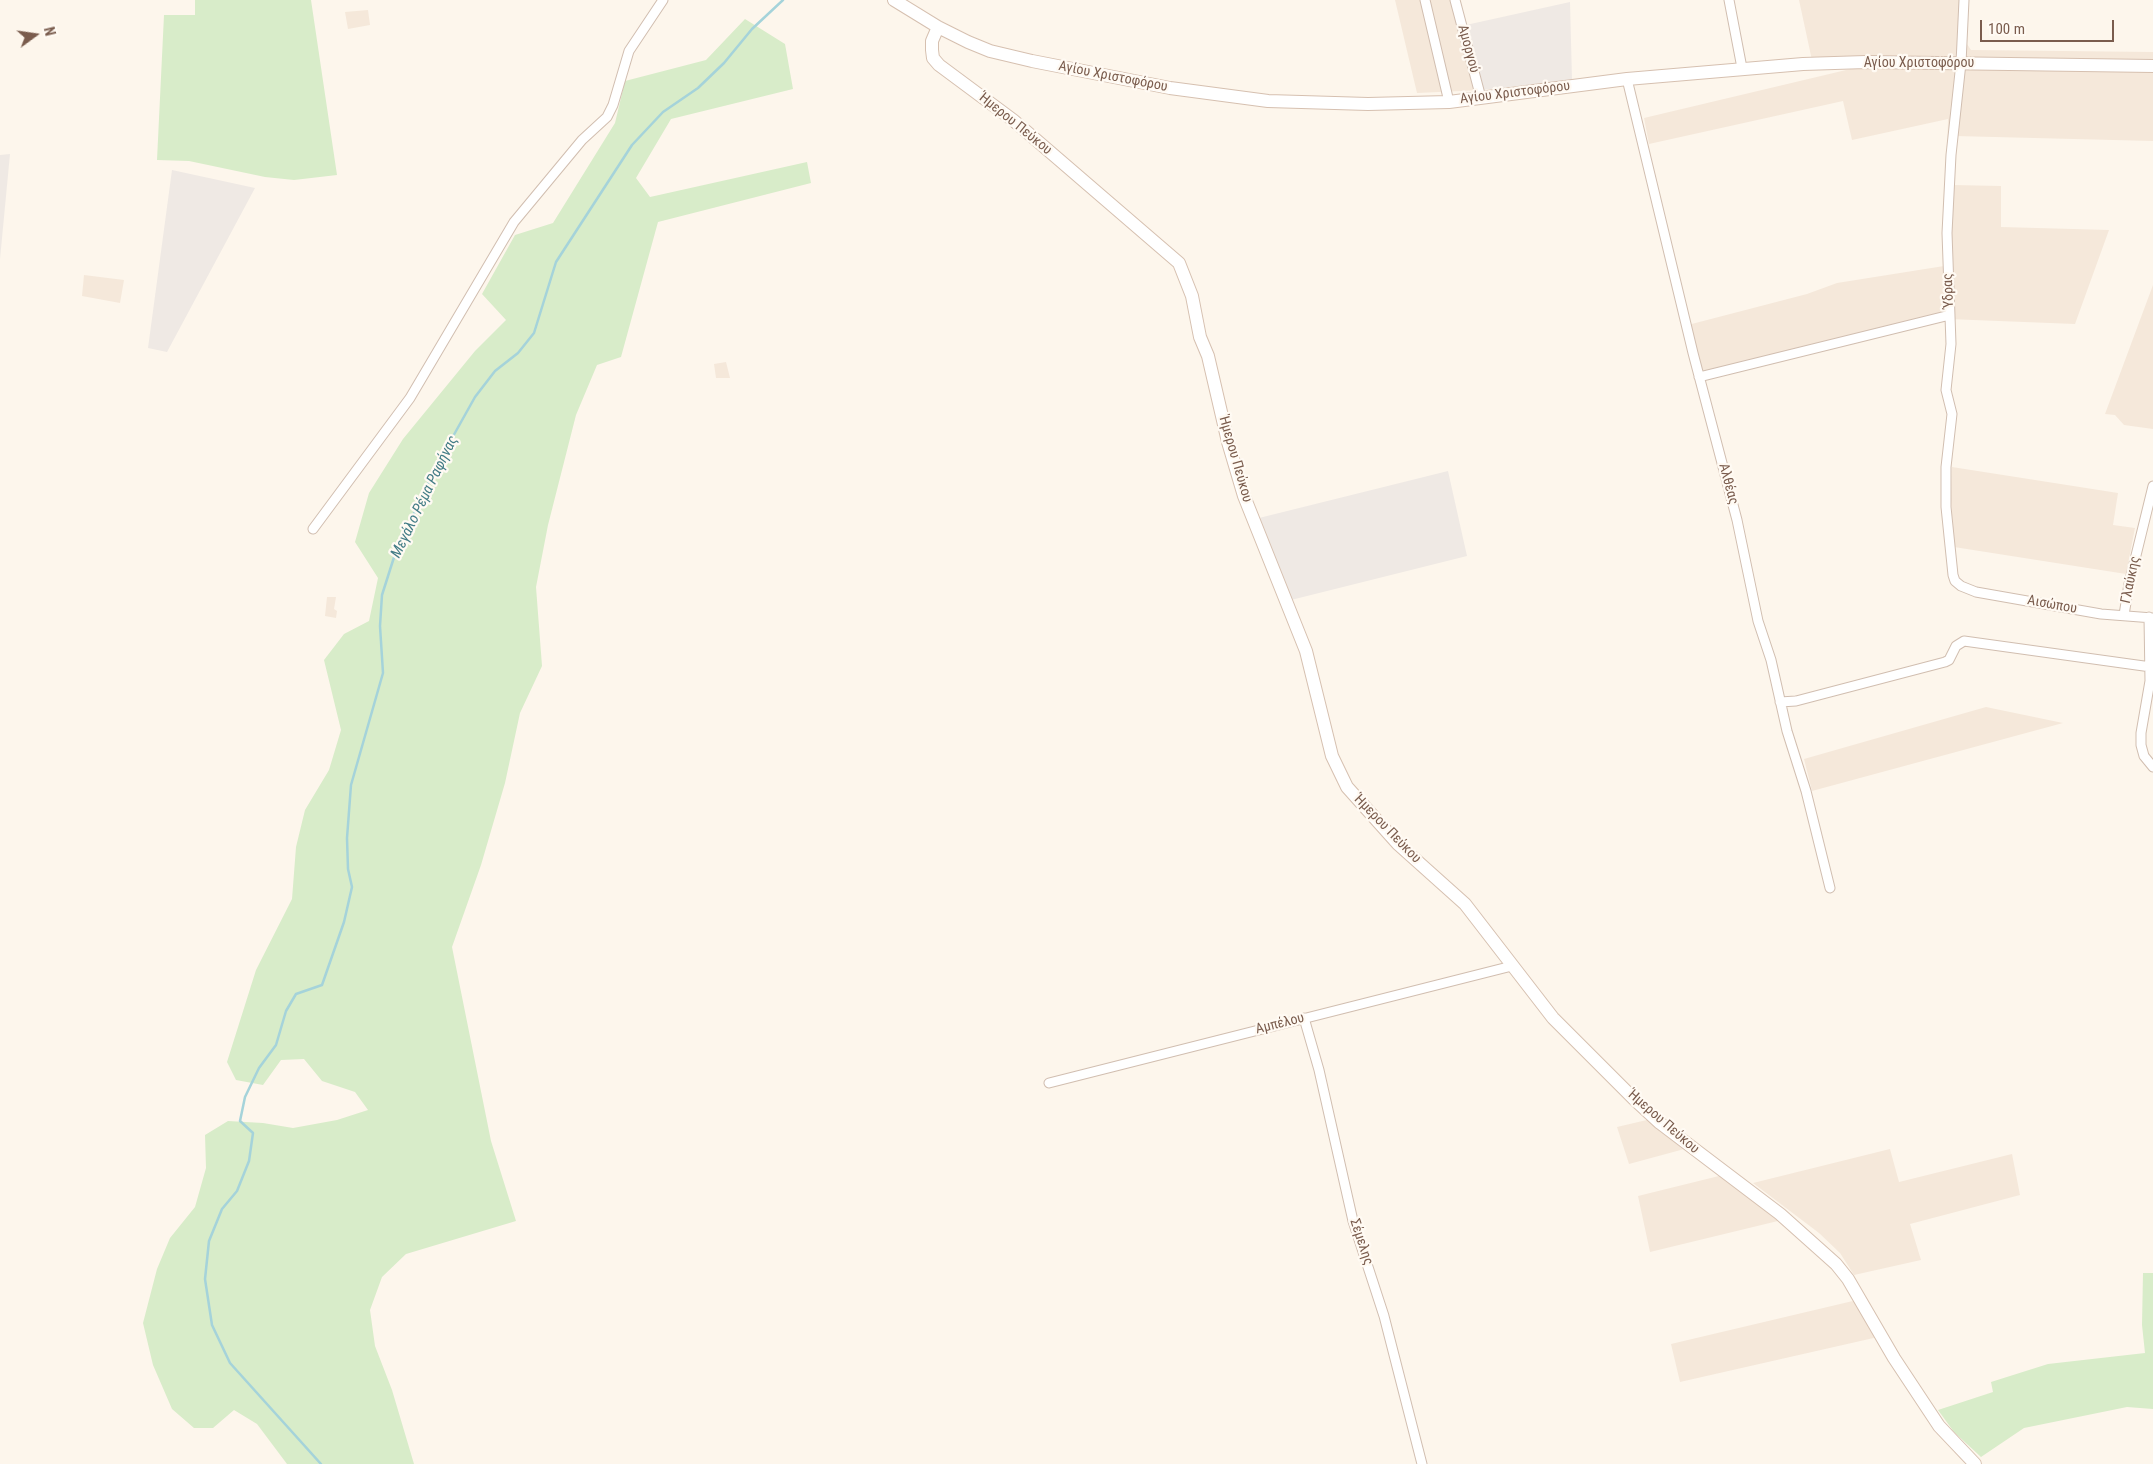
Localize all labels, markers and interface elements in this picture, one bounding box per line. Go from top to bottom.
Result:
north arrow [10,10,60,60]
scale bar [1983,10,2117,42]
text: 100 m [1988,20,2025,38]
street label: Αμοργού [1454,23,1482,75]
text: N [41,25,58,37]
street label: Αγίου Χριστοφόρου [1864,55,1974,71]
street label: Αγίου Χριστοφόρου [1057,58,1169,96]
street label: Αγίου Χριστοφόρου [1459,78,1571,108]
street label: Ήμερου Πεύκου [975,89,1055,159]
street label: Ύδρας [1940,273,1958,309]
street label: Ήμερου Πεύκου [1215,414,1255,504]
water label: Μεγάλο Ρέμα Ραφήνας [388,433,462,561]
street label: Αλθέας [1714,462,1742,506]
street label: Γλαύκης [2118,555,2144,605]
street label: Αισώπου [2026,592,2078,618]
street label: Ήμερου Πεύκου [1350,791,1424,867]
street label: Αμπέλου [1254,1010,1306,1038]
street label: Ήμερου Πεύκου [1624,1086,1702,1158]
street label: Σέμελης [1346,1217,1376,1267]

